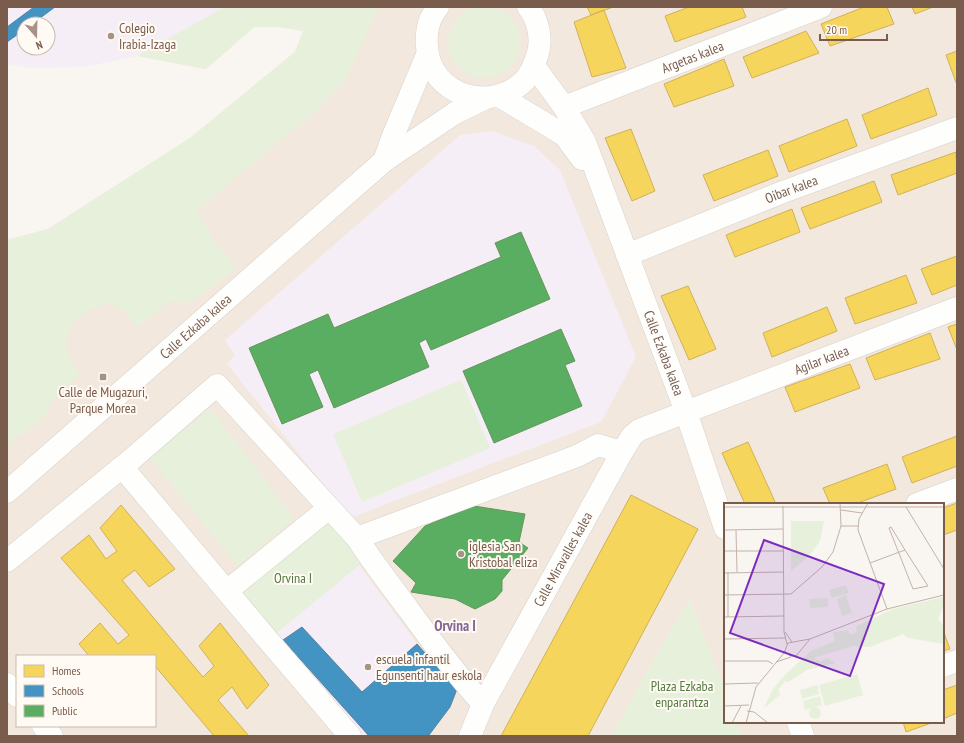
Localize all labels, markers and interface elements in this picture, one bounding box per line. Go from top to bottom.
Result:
north arrow [16,16,56,56]
scale bar [820,16,887,42]
place label: Colegio Irabia-Izaga [119,19,176,53]
text: 20 m [826,22,847,37]
marker: Colegio Irabia-Izaga [106,31,116,41]
street label: Argetas kalea [659,37,726,77]
text: N [34,38,45,53]
street label: Oibar kalea [762,171,820,207]
street label: Calle Ezkaba kalea [156,290,235,363]
street label: Calle Ezkaba kalea [640,308,688,398]
street label: Agilar kalea [792,341,851,379]
marker: Calle de Mugazuri, Parque Morea [98,372,108,382]
place label: Calle de Mugazuri, Parque Morea [58,383,148,417]
inset map [724,503,944,723]
street label: Calle Miravalles kalea [530,509,596,610]
place label: iglesia San Kristobal eliza [469,537,538,571]
marker: iglesia San Kristobal eliza [456,549,466,559]
park label: Orvina I [274,569,312,587]
district label: Orvina I [434,616,476,635]
place label: escuela infantil Egunsenti haur eskola [376,650,482,684]
legend [16,655,156,727]
marker: escuela infantil Egunsenti haur eskola [363,662,373,672]
text: Homes [52,663,80,678]
park label: Plaza Ezkaba enparantza [651,677,713,711]
text: Schools [52,683,84,698]
text: Public [52,703,78,718]

